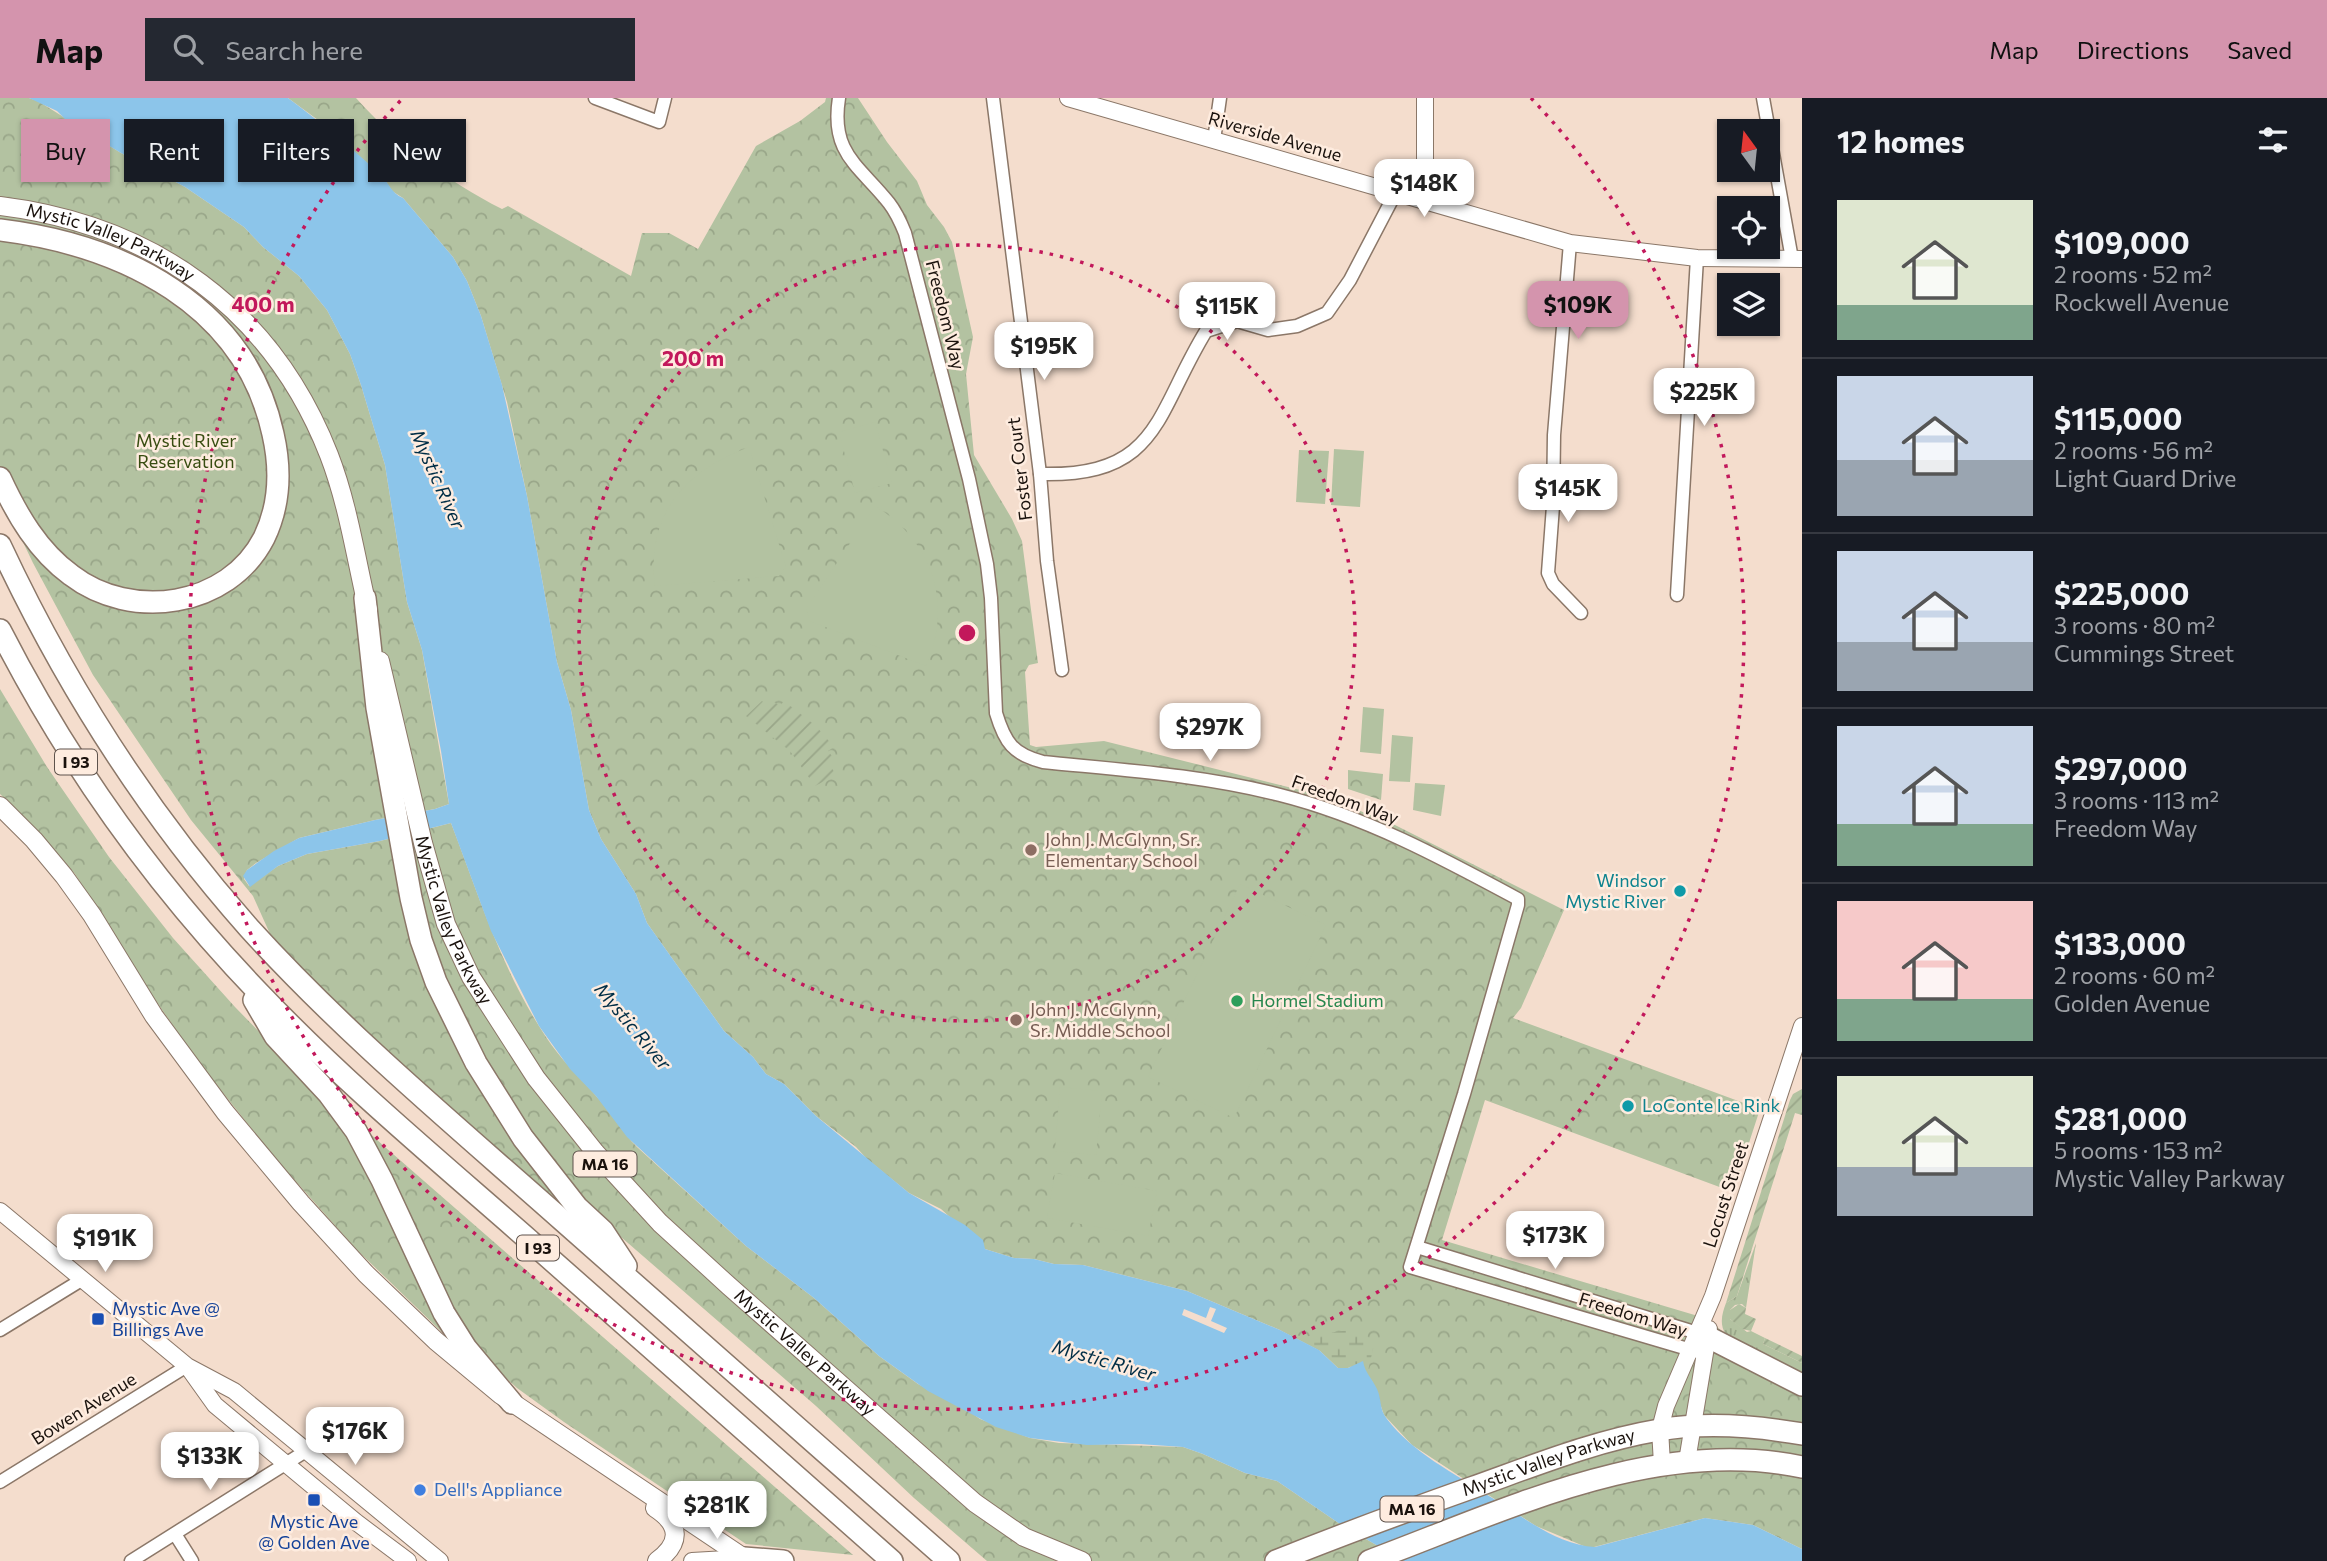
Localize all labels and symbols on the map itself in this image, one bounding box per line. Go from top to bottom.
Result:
street label: Riverside Avenue [1206,106,1345,166]
north arrow [1717,119,1780,182]
pin: $148K [1375,159,1473,219]
street label: Mystic Valley Parkway [24,198,199,285]
street label: Freedom Way [922,258,970,372]
pin: $115K [1178,282,1276,342]
pin: $109K [1529,282,1627,341]
text: 400 m [231,291,295,316]
pin: $195K [995,322,1093,382]
text: 200 m [662,345,724,370]
pin: $225K [1655,368,1753,428]
street label: Foster Court [1002,416,1036,522]
water label: Mystic River [406,426,471,533]
park label: Mystic River Reservation [136,429,236,472]
pin: $145K [1519,464,1617,524]
centre of rings [955,621,979,645]
pin: $297K [1161,704,1259,763]
road number: I 93 [55,750,97,775]
street label: Freedom Way [1289,770,1402,829]
place label: John J. McGlynn, Sr. Elementary School [1045,828,1200,871]
street label: Mystic Valley Parkway [411,833,498,1008]
marker: John J. McGlynn, Sr. Elementary School [1023,842,1039,858]
place label: Windsor Mystic River [1565,869,1666,912]
marker: Windsor Mystic River [1672,883,1688,899]
water label: Mystic River [590,978,677,1075]
place label: Hormel Stadium [1251,989,1384,1011]
marker: Hormel Stadium [1229,993,1245,1009]
place label: John J. McGlynn, Sr. Middle School [1030,998,1171,1041]
marker: John J. McGlynn, Sr. Middle School [1008,1012,1024,1028]
place label: LoConte Ice Rink [1642,1094,1781,1116]
marker: LoConte Ice Rink [1620,1098,1636,1114]
street label: Locust Street [1698,1139,1752,1250]
road number: MA 16 [574,1152,636,1176]
pin: $173K [1506,1212,1604,1271]
pin: $191K [56,1214,154,1274]
road number: I 93 [517,1236,559,1260]
street label: Mystic Valley Parkway [730,1284,880,1420]
street label: Freedom Way [1576,1287,1690,1341]
place label: Mystic Ave @ Billings Ave [112,1297,220,1340]
marker: Mystic Ave @ Billings Ave [90,1311,106,1327]
water label: Mystic River [1050,1334,1160,1386]
street label: Bowen Avenue [27,1367,140,1449]
pin: $176K [306,1408,404,1467]
street label: Mystic Valley Parkway [1459,1423,1637,1500]
pin: $133K [161,1432,259,1492]
place label: Dell's Appliance [434,1478,562,1500]
marker: Dell's Appliance [412,1482,428,1498]
pin: $281K [668,1482,766,1541]
marker: Mystic Ave @ Golden Ave [306,1492,322,1508]
road number: MA 16 [1380,1497,1444,1522]
place label: Mystic Ave @ Golden Ave [258,1510,370,1553]

